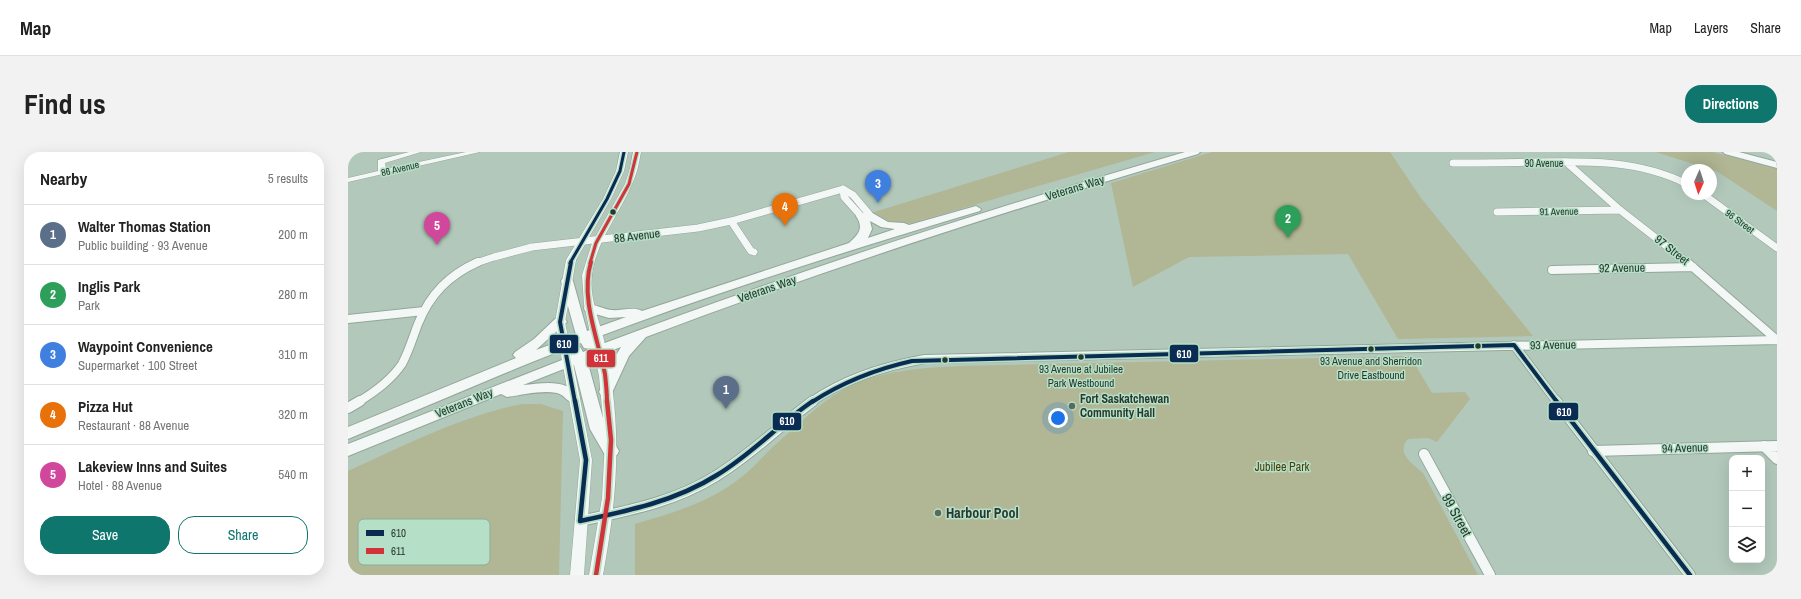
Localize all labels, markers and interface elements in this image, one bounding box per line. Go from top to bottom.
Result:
text: Map [20,15,51,41]
text: Map [1650,19,1672,37]
text: Layers [1694,19,1728,37]
text: Share [1750,19,1781,37]
text: Find us [24,85,106,123]
button: Directions [1685,85,1777,123]
street label: 90 Avenue [1525,157,1564,170]
street label: 86 Avenue [380,158,421,179]
north arrow [1681,164,1717,200]
text: Nearby [40,167,87,190]
text: 5 results [268,170,308,187]
pin: 3 [865,170,891,203]
street label: Veterans Way [1044,171,1107,205]
pin: 4 [772,193,798,226]
pin: 2 [1275,205,1301,238]
street label: 91 Avenue [1540,205,1579,218]
street label: 96 Street [1722,206,1758,237]
unlabelled marker [608,207,618,217]
pin: 5 [424,212,450,245]
text: Walter Thomas Station [78,216,211,237]
street label: 88 Avenue [613,225,661,247]
text: 1 [50,226,56,243]
text: 200 m [278,226,308,243]
street label: 97 Street [1651,231,1693,269]
text: Public building · 93 Avenue [78,237,208,254]
street label: 92 Avenue [1599,260,1645,276]
street label: Veterans Way [736,271,798,306]
text: Inglis Park [78,276,140,297]
text: 2 [50,286,56,303]
text: 280 m [278,286,308,303]
text: Park [78,297,100,314]
line badge: 610 [549,334,579,354]
text: Waypoint Convenience [78,336,213,357]
text: 610 [556,337,572,351]
street label: 93 Avenue [1530,337,1576,353]
unlabelled marker [1473,341,1483,351]
line badge: 610 [1169,344,1199,363]
marker: 93 Avenue and Sherridon Drive Eastbound [1366,344,1376,354]
text: 3 [50,346,56,363]
text: 310 m [278,346,308,363]
text: 610 [1176,347,1192,361]
line badge: 611 [586,349,616,368]
text: 611 [594,351,608,365]
marker: 93 Avenue at Jubilee Park Westbound [1076,352,1086,362]
place label: 93 Avenue and Sherridon Drive Eastbound [1320,354,1422,382]
unlabelled marker [940,355,950,365]
text: Supermarket · 100 Street [78,357,197,374]
place label: 93 Avenue at Jubilee Park Westbound [1039,362,1123,390]
pin: 1 [713,376,739,409]
street label: Veterans Way [433,384,495,422]
place label: Fort Saskatchewan Community Hall [1080,391,1169,421]
text: Pizza Hut [78,396,133,417]
marker: Fort Saskatchewan Community Hall [1067,401,1077,411]
line badge: 610 [1548,402,1579,421]
text: 610 [1556,405,1572,419]
text: 4 [50,406,56,423]
text: 320 m [278,406,308,423]
your location [1048,408,1068,428]
line badge: 610 [772,412,802,431]
text: 610 [779,414,795,428]
text: Restaurant · 88 Avenue [78,417,189,434]
street label: 94 Avenue [1662,439,1708,457]
map controls [1729,455,1765,563]
button: + [1729,455,1765,491]
text: Lakeview Inns and Suites [78,456,227,477]
park label: Jubilee Park [1255,459,1309,475]
text: 5 [50,466,56,483]
text: 540 m [278,466,308,483]
text: Hotel · 88 Avenue [78,477,162,494]
street label: 99 Street [1438,490,1476,540]
button: − [1729,491,1765,527]
place label: Harbour Pool [946,504,1019,522]
marker: Harbour Pool [933,508,943,518]
button: Save [40,516,170,554]
button: Share [178,516,308,554]
legend [358,519,490,565]
text: 610 [391,526,406,540]
button: layers [1729,527,1765,563]
text: 611 [391,544,405,558]

